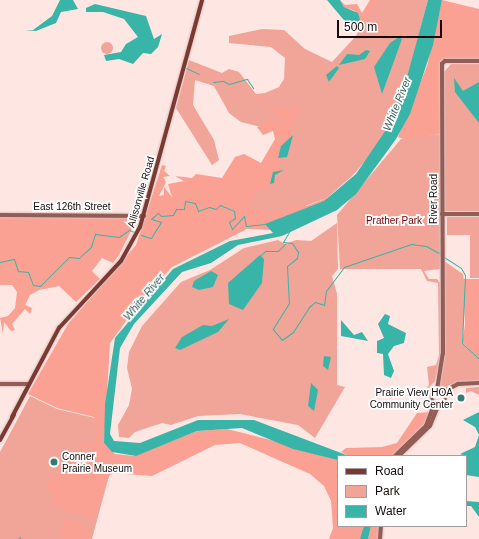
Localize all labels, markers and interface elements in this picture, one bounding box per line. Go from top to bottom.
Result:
scale bar [339,12,444,38]
text: 500 m [344,20,377,34]
water label: White River [380,75,414,133]
street label: Allisonville Road [125,155,157,229]
street label: River Road [428,174,440,224]
street label: East 126th Street [33,201,111,213]
park label: Prather Park [366,215,422,227]
water label: White River [121,271,167,323]
place label: Prairie View HOA Community Center [370,386,453,410]
marker: Prairie View HOA Community Center [456,393,466,403]
place label: Conner Prairie Museum [62,450,132,474]
legend [337,455,467,527]
marker: Conner Prairie Museum [49,457,59,467]
text: Road [375,464,404,478]
text: Park [375,484,400,498]
text: Water [375,504,407,518]

